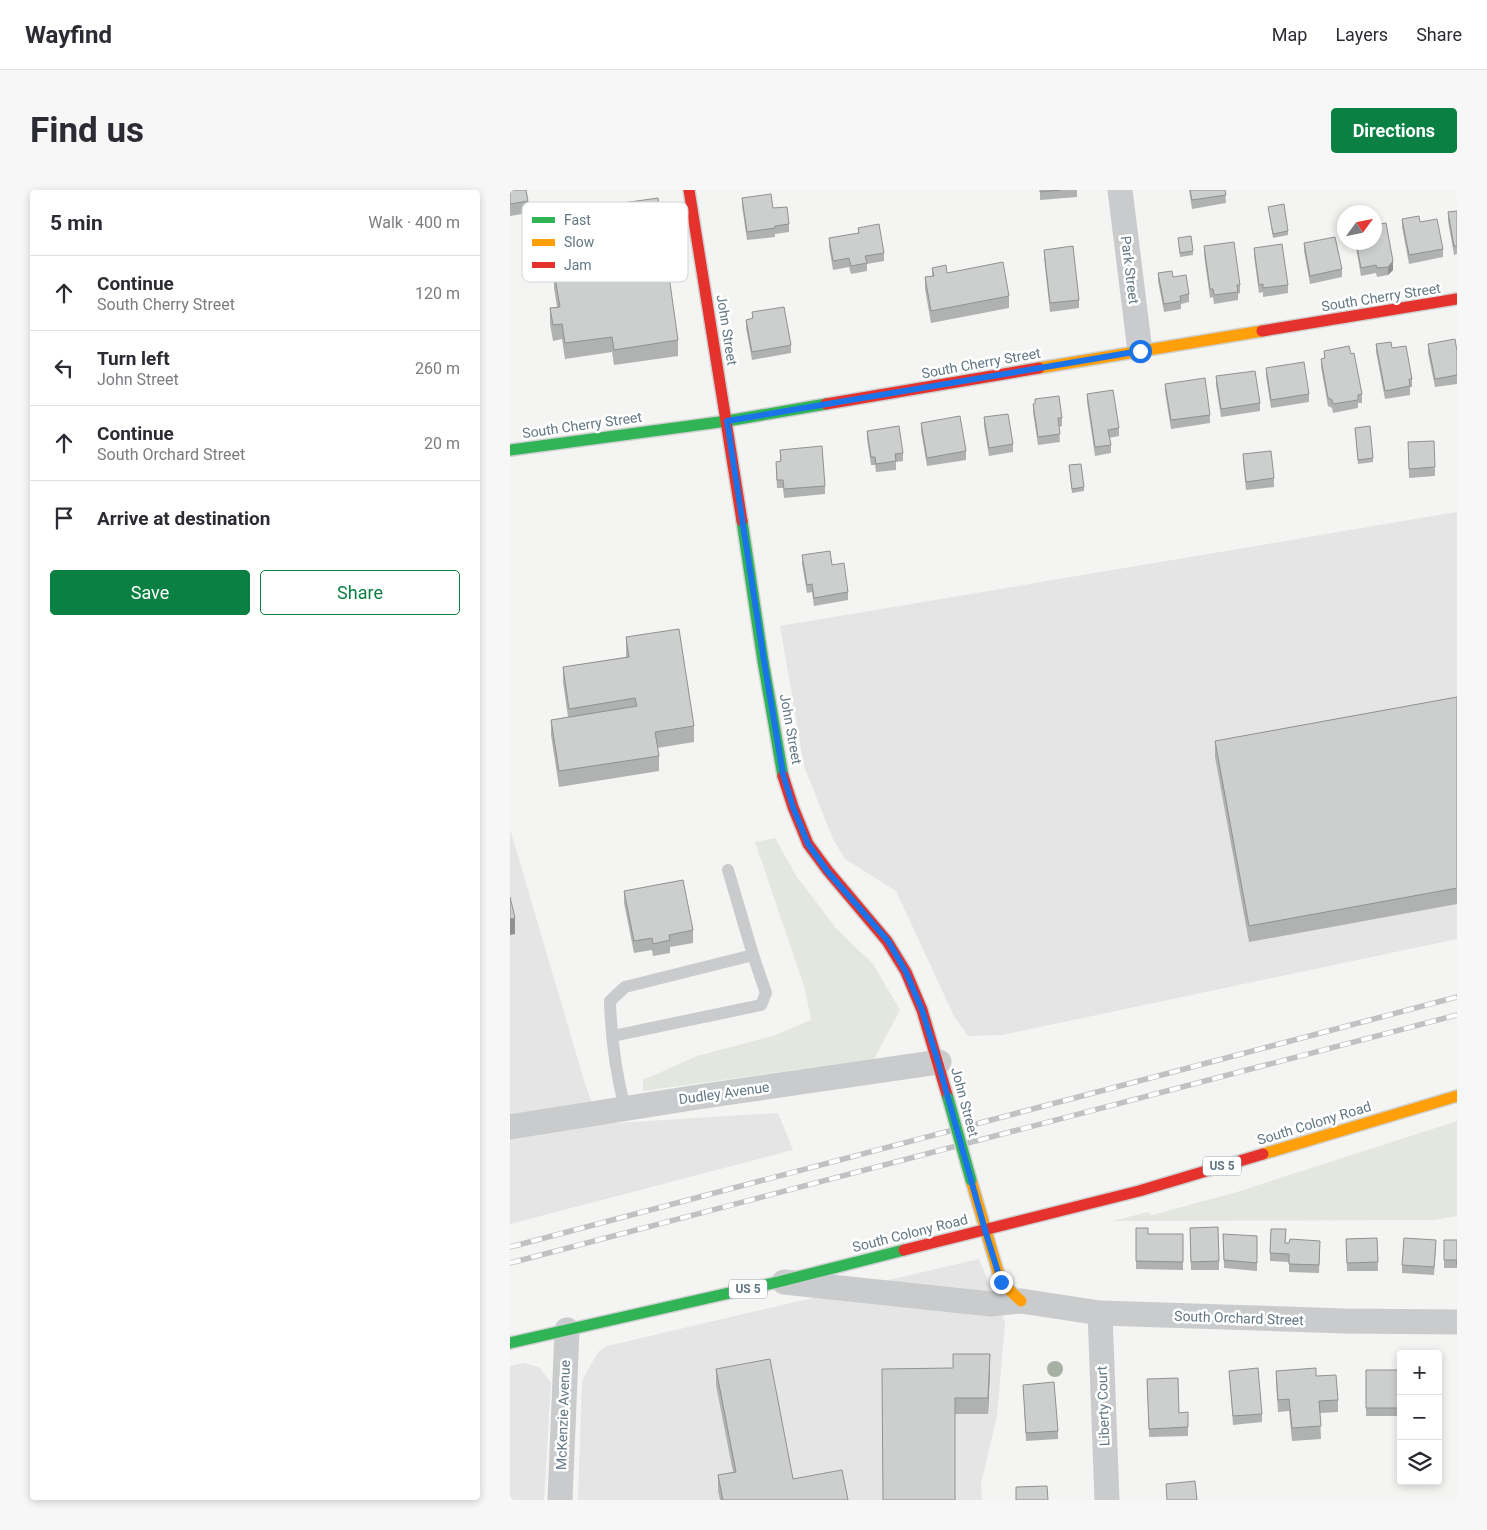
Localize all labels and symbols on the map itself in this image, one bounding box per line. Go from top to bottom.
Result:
legend [522,202,688,282]
north arrow [1337,205,1382,250]
text: Fast [564,212,591,228]
text: Slow [564,234,595,250]
street label: Park Street [1118,235,1142,305]
text: Jam [564,257,592,273]
street label: South Cherry Street [1320,280,1442,314]
street label: John Street [714,293,741,367]
route start [1129,340,1152,363]
street label: South Cherry Street [920,345,1042,381]
street label: South Cherry Street [521,409,643,441]
street label: John Street [777,692,805,766]
street label: John Street [948,1065,982,1139]
street label: Dudley Avenue [678,1079,770,1107]
street label: South Colony Road [1255,1098,1373,1148]
road number: US 5 [1203,1156,1241,1176]
street label: South Colony Road [851,1211,969,1255]
route end [990,1271,1013,1294]
road number: US 5 [729,1280,767,1298]
street label: South Orchard Street [1174,1308,1304,1328]
street label: McKenzie Avenue [553,1360,573,1470]
street label: Liberty Court [1094,1365,1112,1446]

